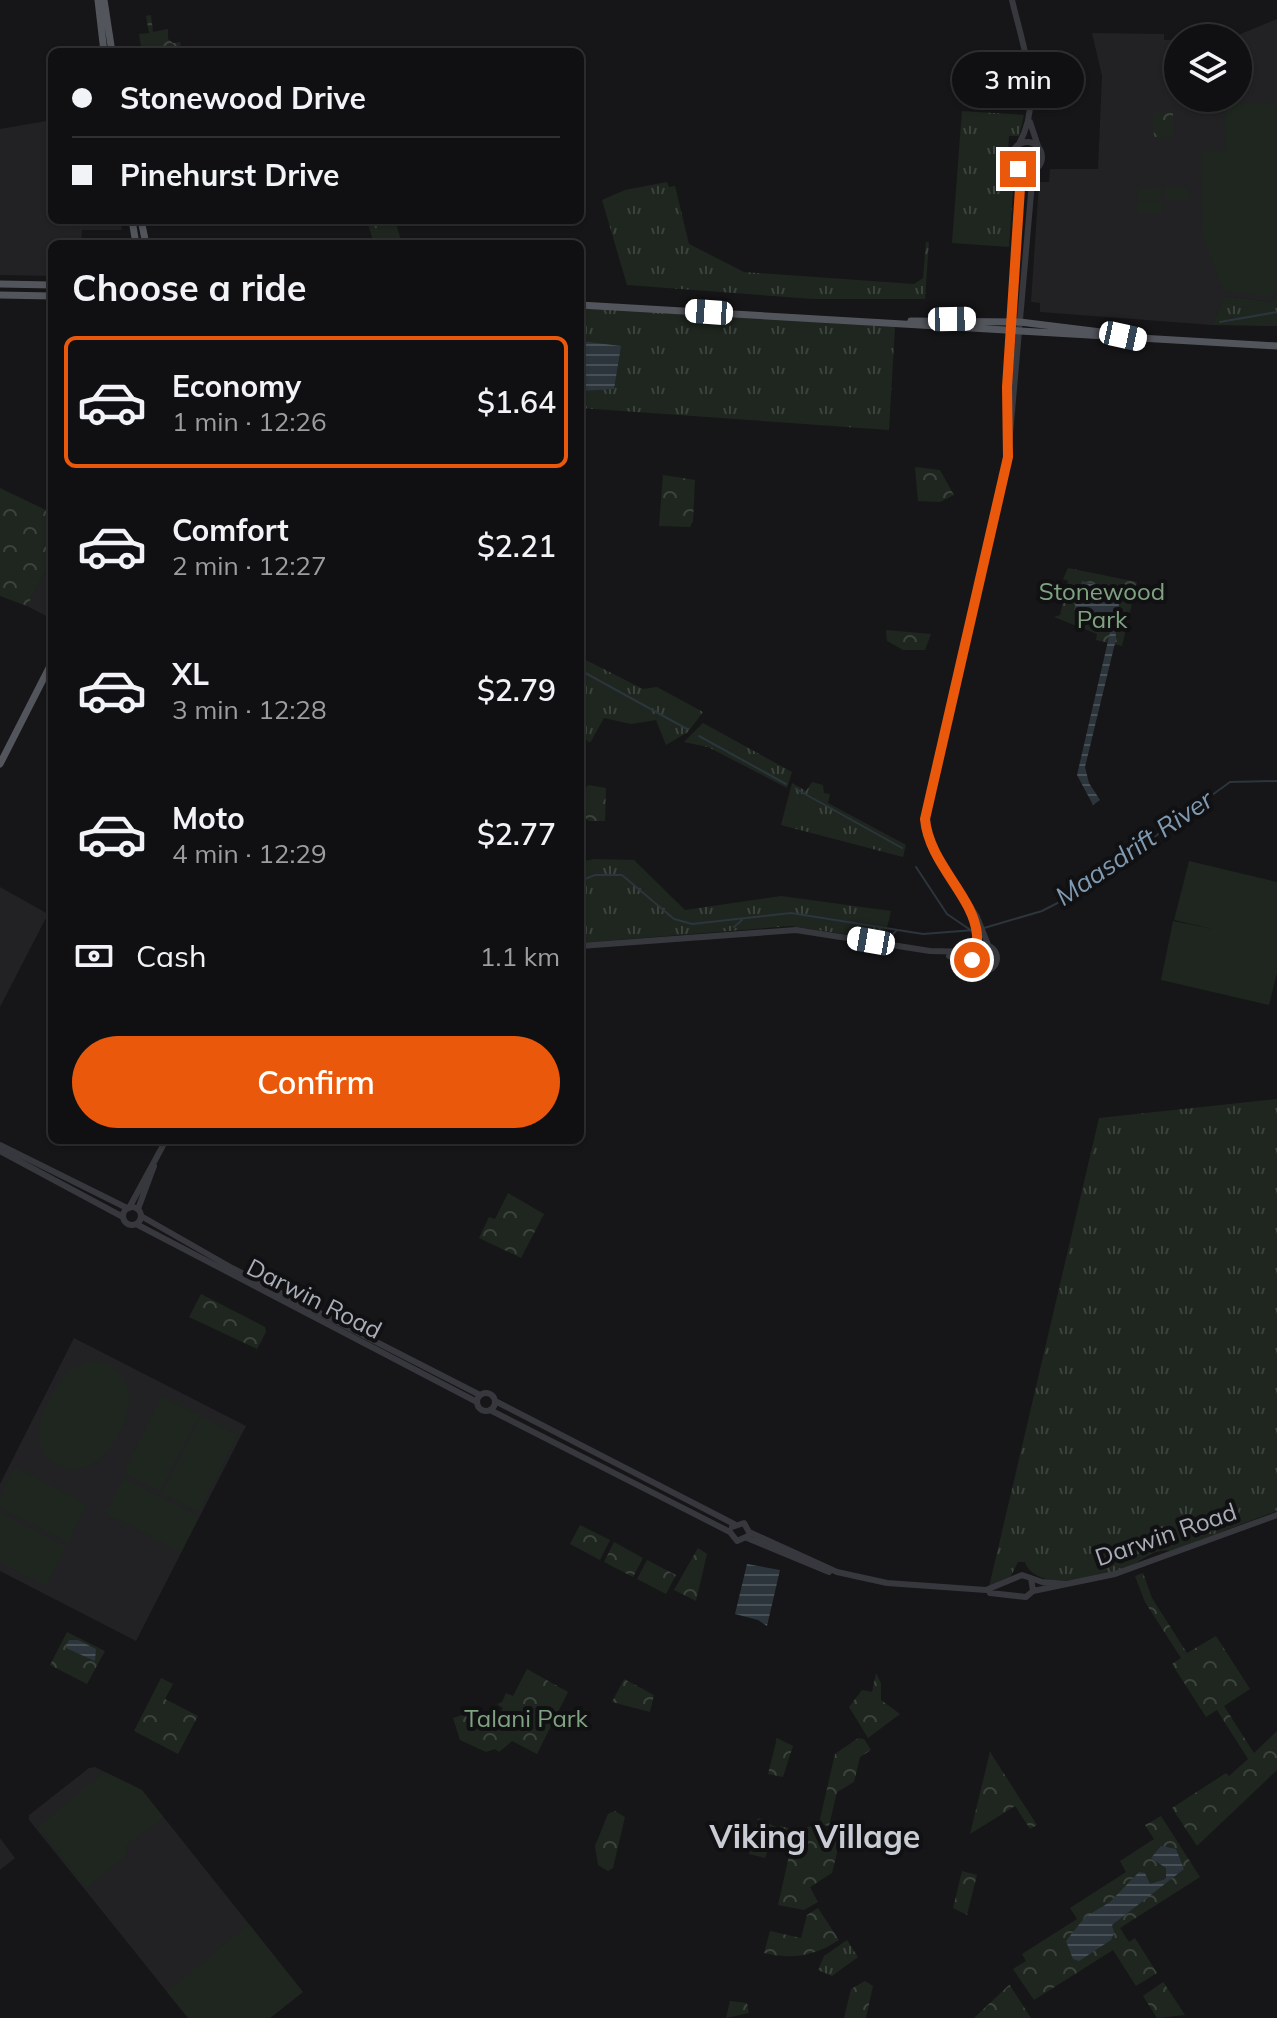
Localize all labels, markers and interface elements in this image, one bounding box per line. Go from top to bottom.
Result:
map controls [1164,24,1252,112]
button: layers [1164,24,1252,112]
callout: 3 min [952,53,1084,109]
text: 3 min [984,63,1052,96]
text: Stonewood Drive [120,79,366,117]
route end [1000,151,1036,187]
text: Pinehurst Drive [120,156,339,194]
text: Choose a ride [72,265,306,310]
car [684,298,734,326]
car [928,307,976,331]
car [1097,319,1149,353]
icon: car [76,366,148,438]
text: Economy [172,367,301,405]
text: $1.64 [477,383,556,421]
text: 1 min · 12:26 [172,405,327,438]
icon: car [76,510,148,582]
text: Comfort [172,511,289,549]
text: $2.21 [477,527,556,565]
text: 2 min · 12:27 [172,549,327,582]
park label: Stonewood Park [1039,576,1165,634]
icon: car [76,654,148,726]
text: XL [172,655,209,693]
text: $2.79 [477,671,556,709]
text: 3 min · 12:28 [172,693,327,726]
water label: Maasdrift River [1049,782,1220,912]
icon: car [76,798,148,870]
text: Moto [172,799,245,837]
text: $2.77 [477,815,556,853]
text: 4 min · 12:29 [172,837,327,870]
car [845,925,897,957]
icon: cash [72,934,116,978]
text: Cash [136,937,207,975]
text: 1.1 km [480,940,560,973]
route start [954,942,990,978]
button: Confirm [72,1036,560,1128]
street label: Darwin Road [242,1251,387,1345]
street label: Darwin Road [1091,1496,1240,1572]
park label: Talani Park [464,1703,589,1733]
district label: Viking Village [709,1816,920,1856]

